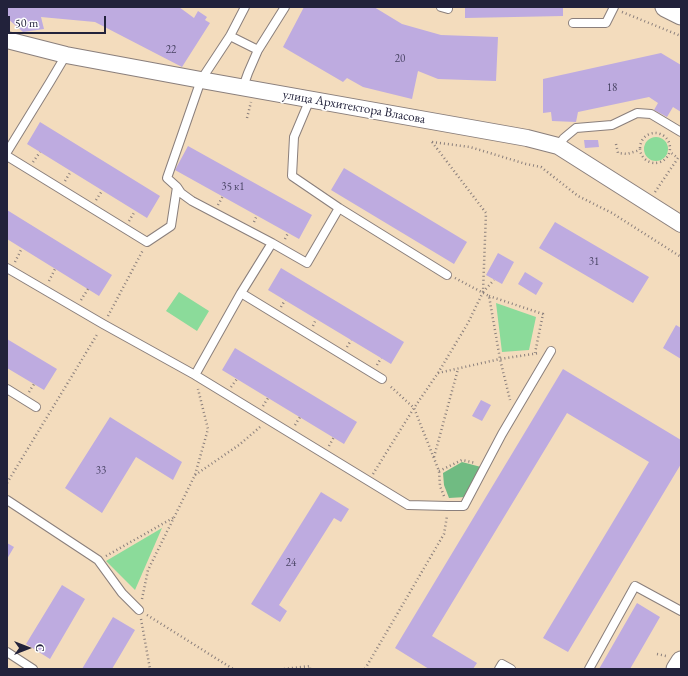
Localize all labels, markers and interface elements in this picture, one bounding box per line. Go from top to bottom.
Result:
scale bar [10,8,108,34]
text: 50 m [15,15,38,31]
house number: 22 [166,43,176,57]
house number: 20 [395,52,405,66]
house number: 18 [607,81,617,95]
street label: улица Архитектора Власова [281,87,427,127]
house number: 35 к1 [221,180,245,194]
house number: 31 [589,255,599,269]
house number: 33 [96,464,106,478]
house number: 24 [286,556,296,570]
north arrow [8,628,48,668]
text: С [33,644,47,652]

